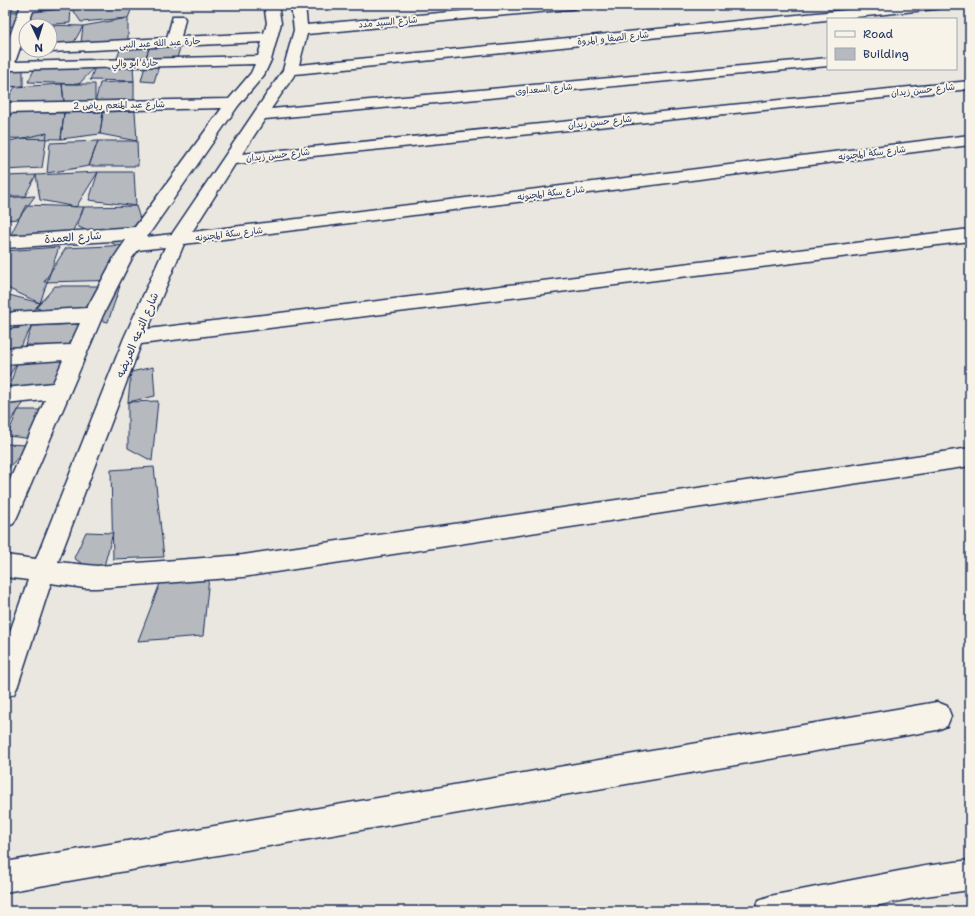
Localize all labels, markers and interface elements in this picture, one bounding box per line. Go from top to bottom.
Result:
street label: شارع السيد مدد [358,13,418,31]
north arrow [18,18,58,58]
legend [827,18,957,70]
text: Road [863,26,894,42]
street label: شارع الصفا و المروة [576,28,650,48]
street label: حارة عبد الله عبد النبى [119,35,201,51]
text: N [34,40,44,55]
text: Building [863,46,909,62]
street label: حارة ابو والي [112,57,159,72]
street label: شارع السعداوى [515,81,573,97]
street label: شارع حسن زيدان [890,81,956,99]
street label: شارع عبد المنعم رياض 2 [73,98,165,113]
street label: شارع حسن زيدان [567,113,633,131]
street label: شارع سكة المجنونه [837,143,907,163]
street label: شارع حسن زيدان [245,146,311,164]
street label: شارع سكة المجنونه [516,183,586,203]
street label: شارع سكة المجنونه [194,224,264,244]
street label: شارع العمدة [44,228,102,248]
street label: شارع الترعه العريضه [113,290,163,381]

